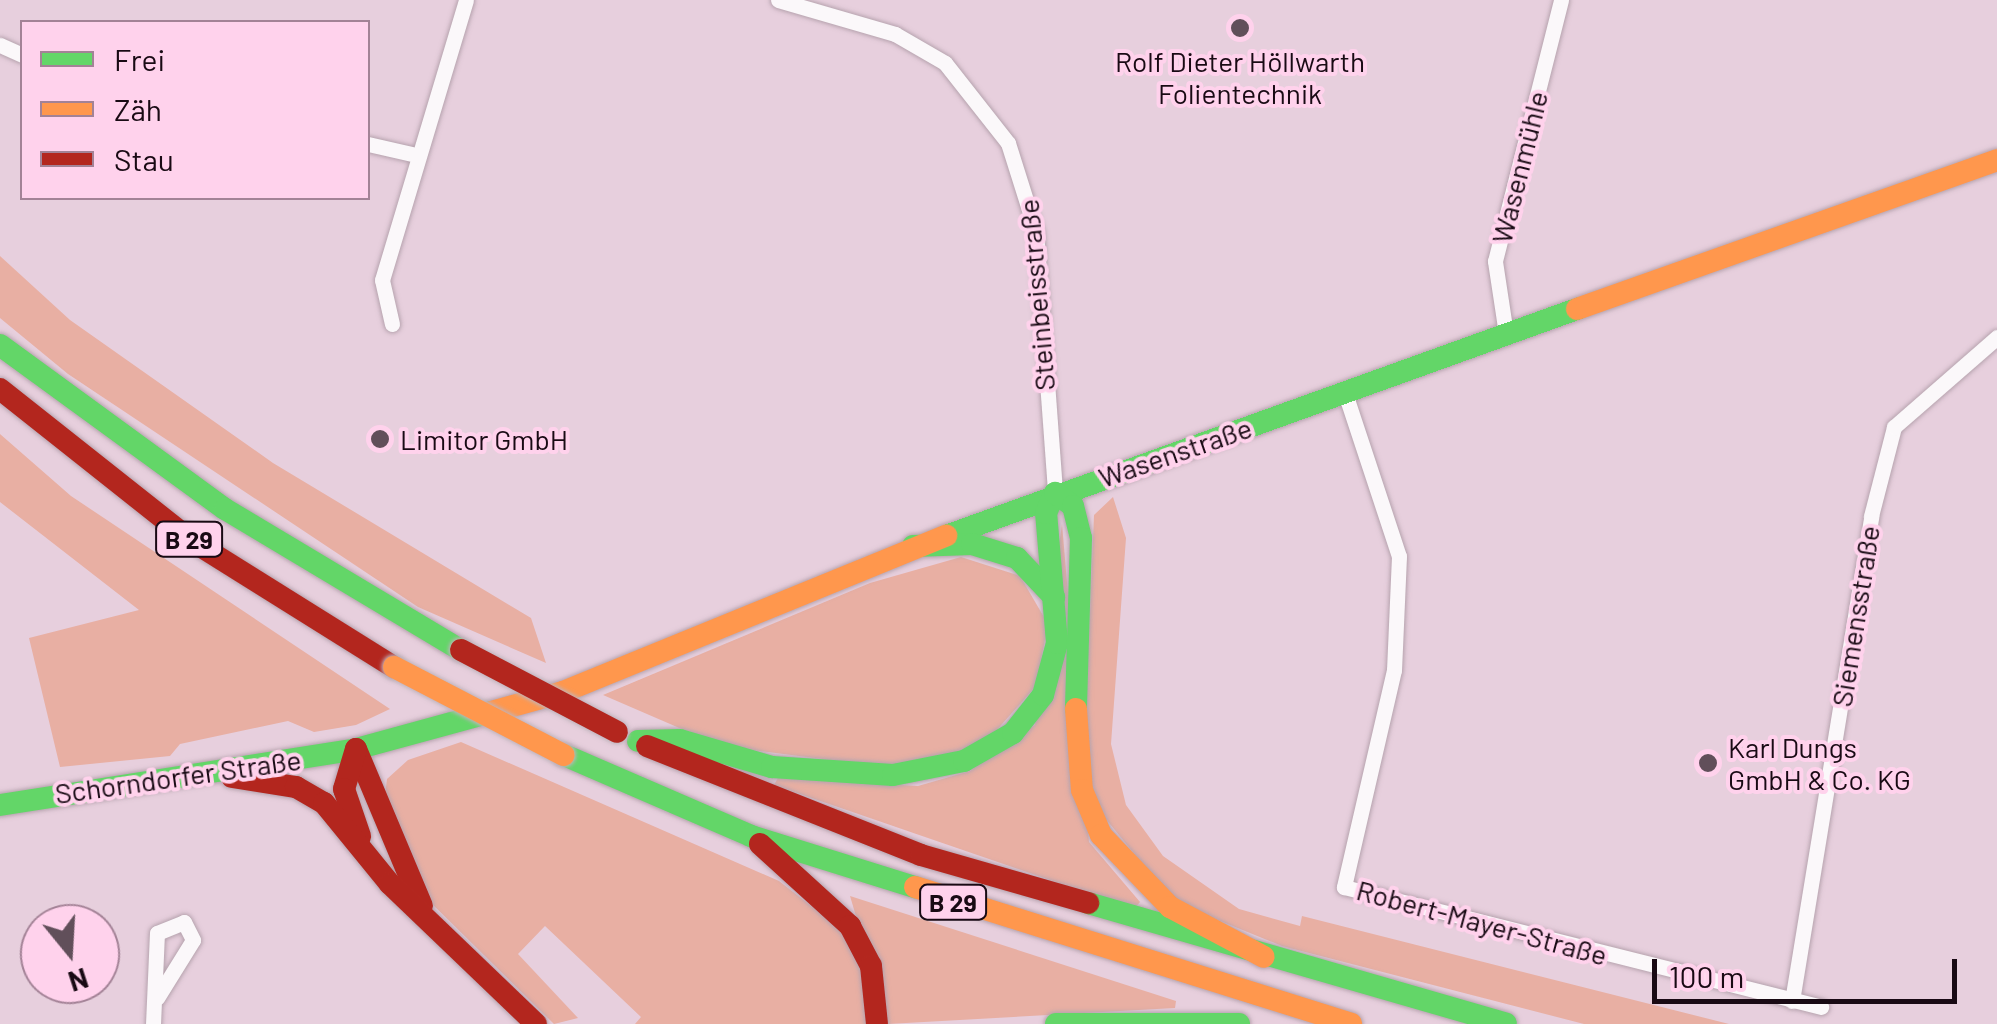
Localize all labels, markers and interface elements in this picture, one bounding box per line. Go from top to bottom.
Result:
marker: Rolf Dieter Höllwarth Folientechnik [1229,17,1251,39]
legend [20,20,370,200]
text: Frei [114,41,165,77]
place label: Rolf Dieter Höllwarth Folientechnik [1115,44,1365,110]
street label: Wasenmühle [1484,87,1554,247]
text: Zäh [114,91,162,127]
text: Stau [114,141,174,177]
street label: Steinbeisstraße [1011,198,1061,392]
street label: Wasenstraße [1094,410,1256,494]
place label: Limitor GmbH [400,422,568,456]
marker: Limitor GmbH [369,428,391,450]
road number: B 29 [154,519,224,559]
street label: Siemensstraße [1824,523,1886,709]
place label: Karl Dungs GmbH & Co. KG [1728,730,1911,796]
street label: Schorndorfer Straße [53,742,303,810]
marker: Karl Dungs GmbH & Co. KG [1697,752,1719,774]
street label: Robert-Mayer-Straße [1353,872,1611,972]
road number: B 29 [918,882,988,922]
north arrow [20,904,120,1004]
scale bar [1657,939,1962,1001]
text: 100 m [1669,958,1744,994]
text: N [65,962,93,1000]

